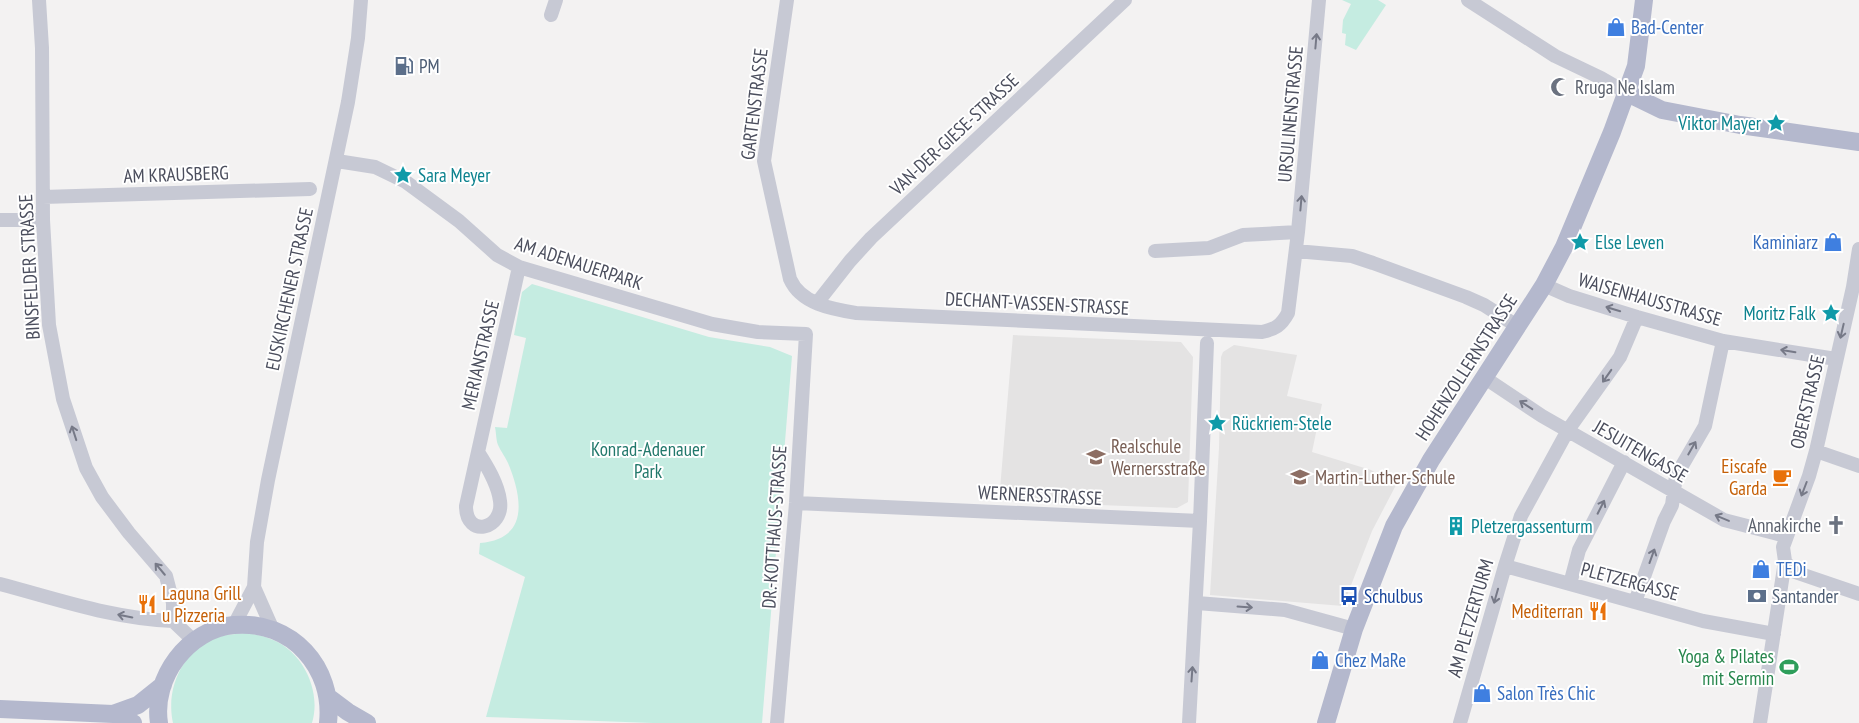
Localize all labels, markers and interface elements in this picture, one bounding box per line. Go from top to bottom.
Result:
place label: Bad-Center [1631,15,1705,39]
shop icon: Bad-Center [1605,16,1627,38]
one-way arrow [1311,33,1320,49]
street label: URSULINENSTRASSE [1272,45,1308,183]
street label: GARTENSTRASSE [735,47,773,161]
place label: PM [419,54,440,78]
fuel station icon: PM [393,55,415,77]
street label: VAN-DER-GIESE-STRASSE [884,68,1023,201]
place label: Rruga Ne Islam [1575,75,1675,99]
mosque icon: Rruga Ne Islam [1549,76,1571,98]
place label: Viktor Mayer [1677,111,1762,135]
place icon: Viktor Mayer [1765,112,1787,134]
street label: AM KRAUSBERG [123,160,229,188]
place label: Sara Meyer [418,163,491,187]
place icon: Sara Meyer [392,164,414,186]
street label: BINSFELDER STRASSE [13,194,45,340]
one-way arrow [1296,195,1306,211]
street label: EUSKIRCHENER STRASSE [260,205,318,373]
place label: Else Leven [1595,230,1664,254]
place label: Kaminiarz [1753,230,1818,254]
street label: AM ADENAUERPARK [512,231,646,295]
place icon: Else Leven [1569,231,1591,253]
shop icon: Kaminiarz [1822,231,1844,253]
street label: WAISENHAUSSTRASSE [1575,267,1725,331]
street label: DECHANT-VASSEN-STRASSE [944,286,1130,320]
street label: HOHENZOLLERNSTRASSE [1410,289,1522,445]
street label: MERIANSTRASSE [456,298,504,412]
place label: Moritz Falk [1743,301,1817,325]
place icon: Moritz Falk [1820,302,1842,324]
one-way arrow [1605,304,1621,314]
one-way arrow [1837,323,1846,339]
one-way arrow [1780,346,1796,356]
street label: OBERSTRASSE [1785,353,1829,451]
one-way arrow [1602,369,1612,383]
one-way arrow [1519,400,1533,410]
place label: Rückriem-Stele [1232,411,1332,435]
place icon: Rückriem-Stele [1206,412,1228,434]
street label: JESUITENGASSE [1589,414,1692,488]
one-way arrow [69,426,78,442]
place label: Realschule Wernersstraße [1111,434,1206,480]
park label: Konrad-Adenauer Park [591,437,706,483]
one-way arrow [1688,442,1698,456]
street label: DR.-KOTTHAUS-STRASSE [756,445,792,609]
school or university icon: Realschule Wernersstraße [1085,446,1107,468]
place label: Eiscafe Garda [1721,454,1767,500]
place label: Martin-Luther-Schule [1315,465,1456,489]
school or university icon: Martin-Luther-Schule [1289,466,1311,488]
cafe icon: Eiscafe Garda [1771,466,1793,488]
street label: WERNERSSTRASSE [977,480,1103,510]
one-way arrow [1799,481,1808,496]
one-way arrow [1596,499,1606,514]
one-way arrow [1715,513,1730,523]
place label: Annakirche [1748,513,1821,537]
place label: Pletzergassenturm [1471,514,1593,538]
church icon: Annakirche [1825,514,1847,536]
building icon: Pletzergassenturm [1445,515,1467,537]
one-way arrow [1648,549,1657,564]
street label: AM PLETZERTURM [1442,556,1498,680]
street label: PLETZERGASSE [1578,556,1682,606]
place label: TEDi [1776,557,1807,581]
shop icon: TEDi [1750,558,1772,580]
one-way arrow [154,563,166,576]
place label: Laguna Grill u Pizzeria [162,581,242,627]
place label: Schulbus [1364,584,1423,608]
place label: Santander [1772,584,1839,608]
bus stop icon: Schulbus [1338,585,1360,607]
bank icon: Santander [1746,585,1768,607]
one-way arrow [1490,588,1500,604]
restaurant icon: Laguna Grill u Pizzeria [136,593,158,615]
place label: Mediterran [1511,599,1583,623]
restaurant icon: Mediterran [1587,600,1609,622]
one-way arrow [1237,602,1253,612]
one-way arrow [117,611,133,621]
place label: Yoga & Pilates mit Sermin [1678,644,1774,690]
place label: Chez MaRe [1335,648,1406,672]
shop icon: Chez MaRe [1309,649,1331,671]
sports icon: Yoga & Pilates mit Sermin [1778,656,1800,678]
one-way arrow [1188,667,1197,683]
place label: Salon Très Chic [1497,681,1596,705]
shop icon: Salon Très Chic [1471,682,1493,704]

